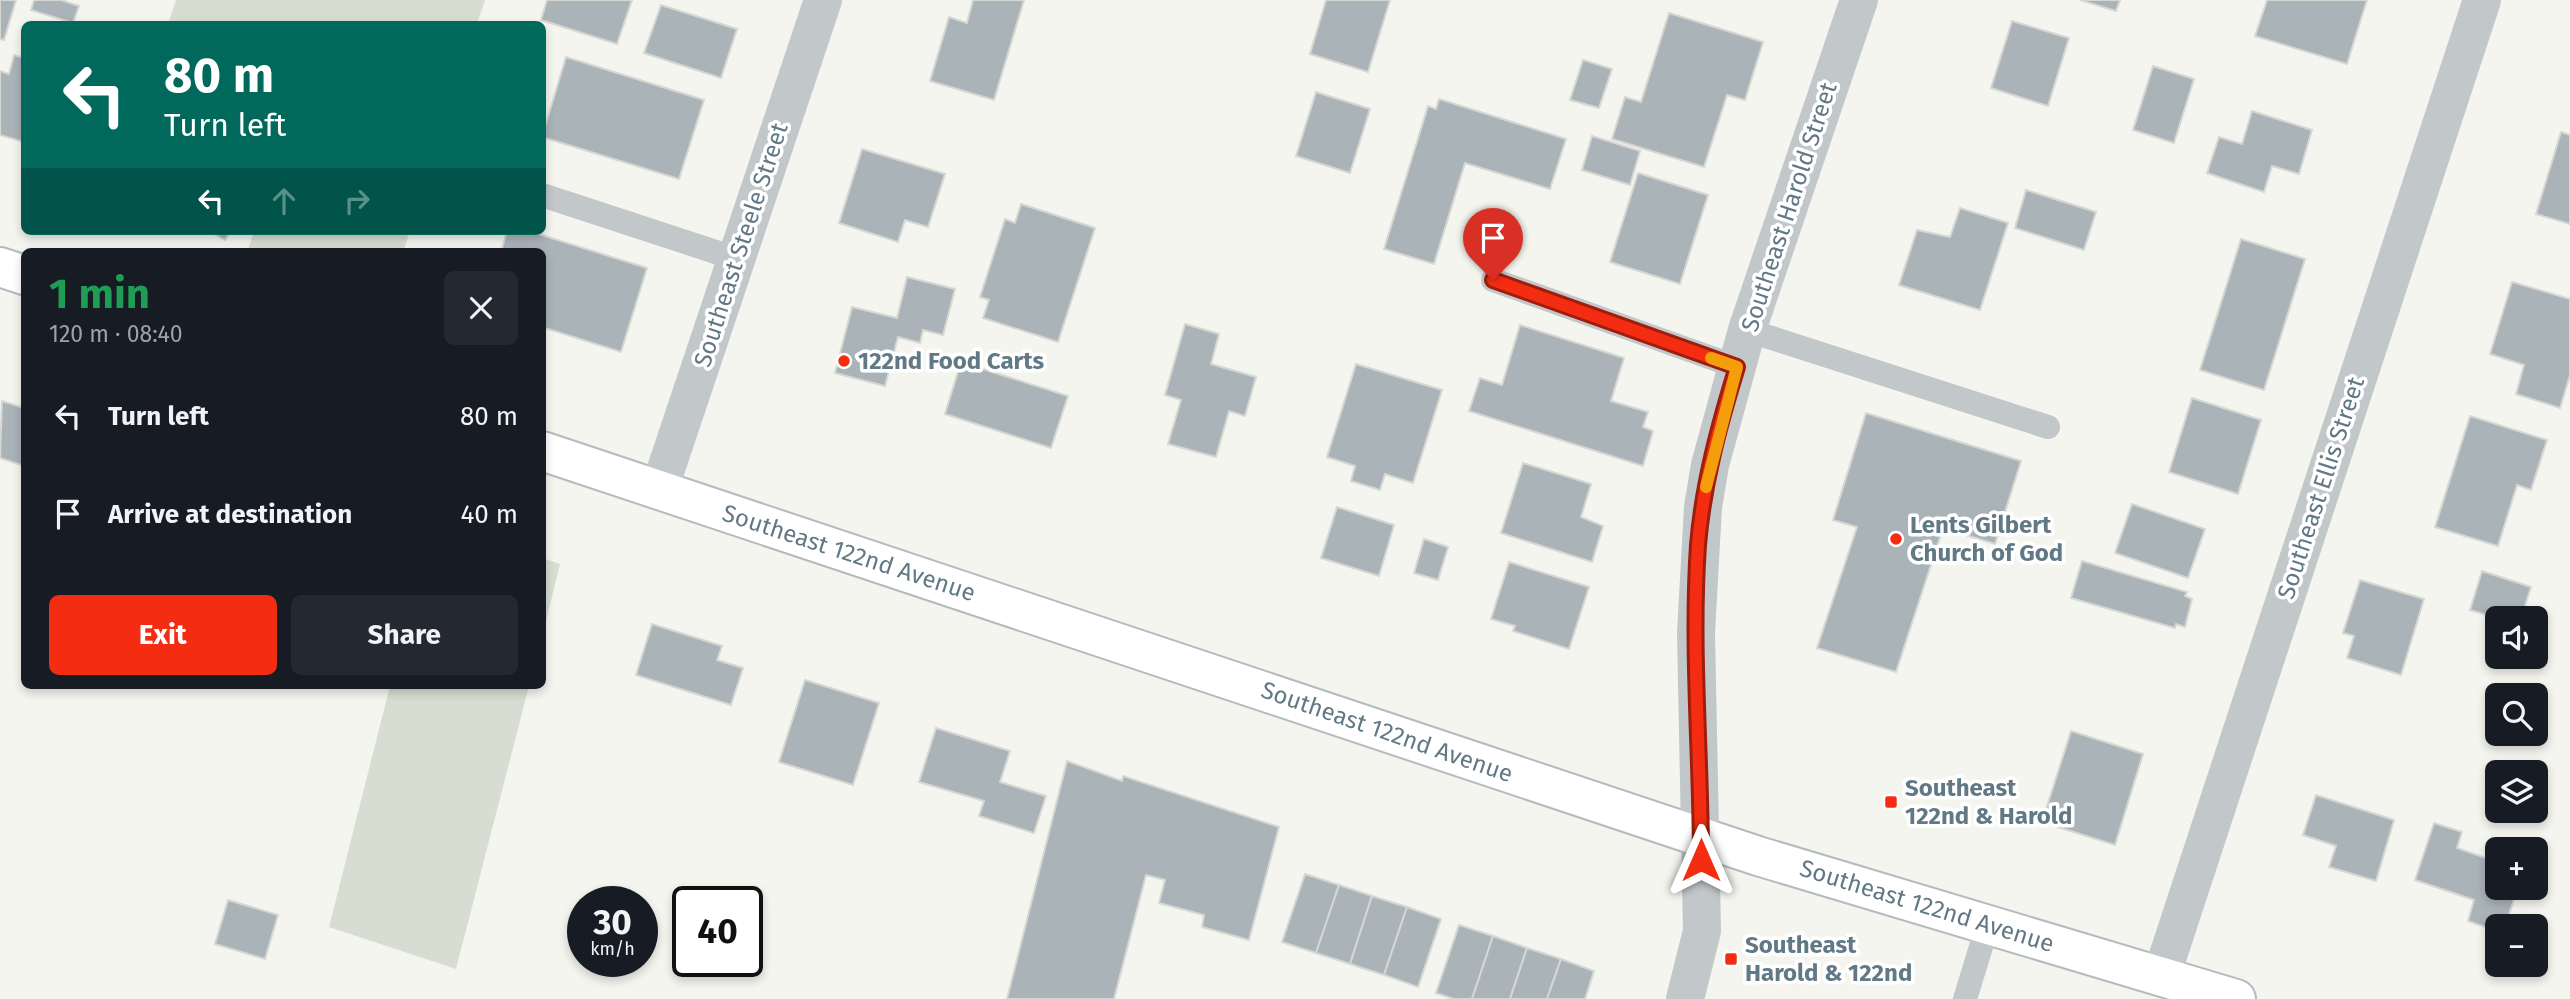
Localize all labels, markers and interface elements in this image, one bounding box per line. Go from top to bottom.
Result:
text: 80 m [164,46,274,105]
icon: left [49,49,140,140]
street label: Southeast Harold Street [1735,79,1843,335]
text: Turn left [164,106,286,144]
street label: Southeast Steele Street [688,119,794,370]
icon: left [192,182,230,220]
icon: ahead [265,182,303,220]
icon: right [338,182,376,220]
pin [1463,208,1523,280]
icon: arrive [1474,219,1512,257]
text: 1 min [49,269,150,319]
button: close [444,271,518,345]
text: 120 m · 08:40 [49,320,183,348]
place label: 122nd Food Carts [858,347,1044,375]
marker: 122nd Food Carts [836,353,852,369]
street label: Southeast Ellis Street [2272,373,2370,603]
icon: left [49,397,87,435]
text: Turn left [108,401,209,432]
text: 80 m [460,401,518,432]
icon: arrive [49,495,87,533]
text: Arrive at destination [108,499,352,530]
text: 40 m [460,499,518,530]
street label: Southeast 122nd Avenue [719,499,979,607]
place label: Lents Gilbert Church of God [1910,511,2063,567]
marker: Lents Gilbert Church of God [1888,531,1904,547]
button: Exit [49,595,277,675]
button: Share [291,595,518,675]
map controls [2485,606,2548,977]
button: sound [2485,606,2548,669]
street label: Southeast 122nd Avenue [1258,676,1516,788]
button: search [2485,683,2548,746]
button: layers [2485,760,2548,823]
place label: Southeast 122nd & Harold [1905,774,2072,830]
marker: Southeast 122nd & Harold [1883,794,1899,810]
position arrow [1664,823,1738,897]
button: + [2485,837,2548,900]
street label: Southeast 122nd Avenue [1797,854,2057,958]
speed limit sign: 40 [672,886,763,977]
text: 30 [593,901,632,943]
button: − [2485,914,2548,977]
place label: Southeast Harold & 122nd [1745,931,1912,987]
text: km/h [590,938,635,960]
marker: Southeast Harold & 122nd [1723,951,1739,967]

